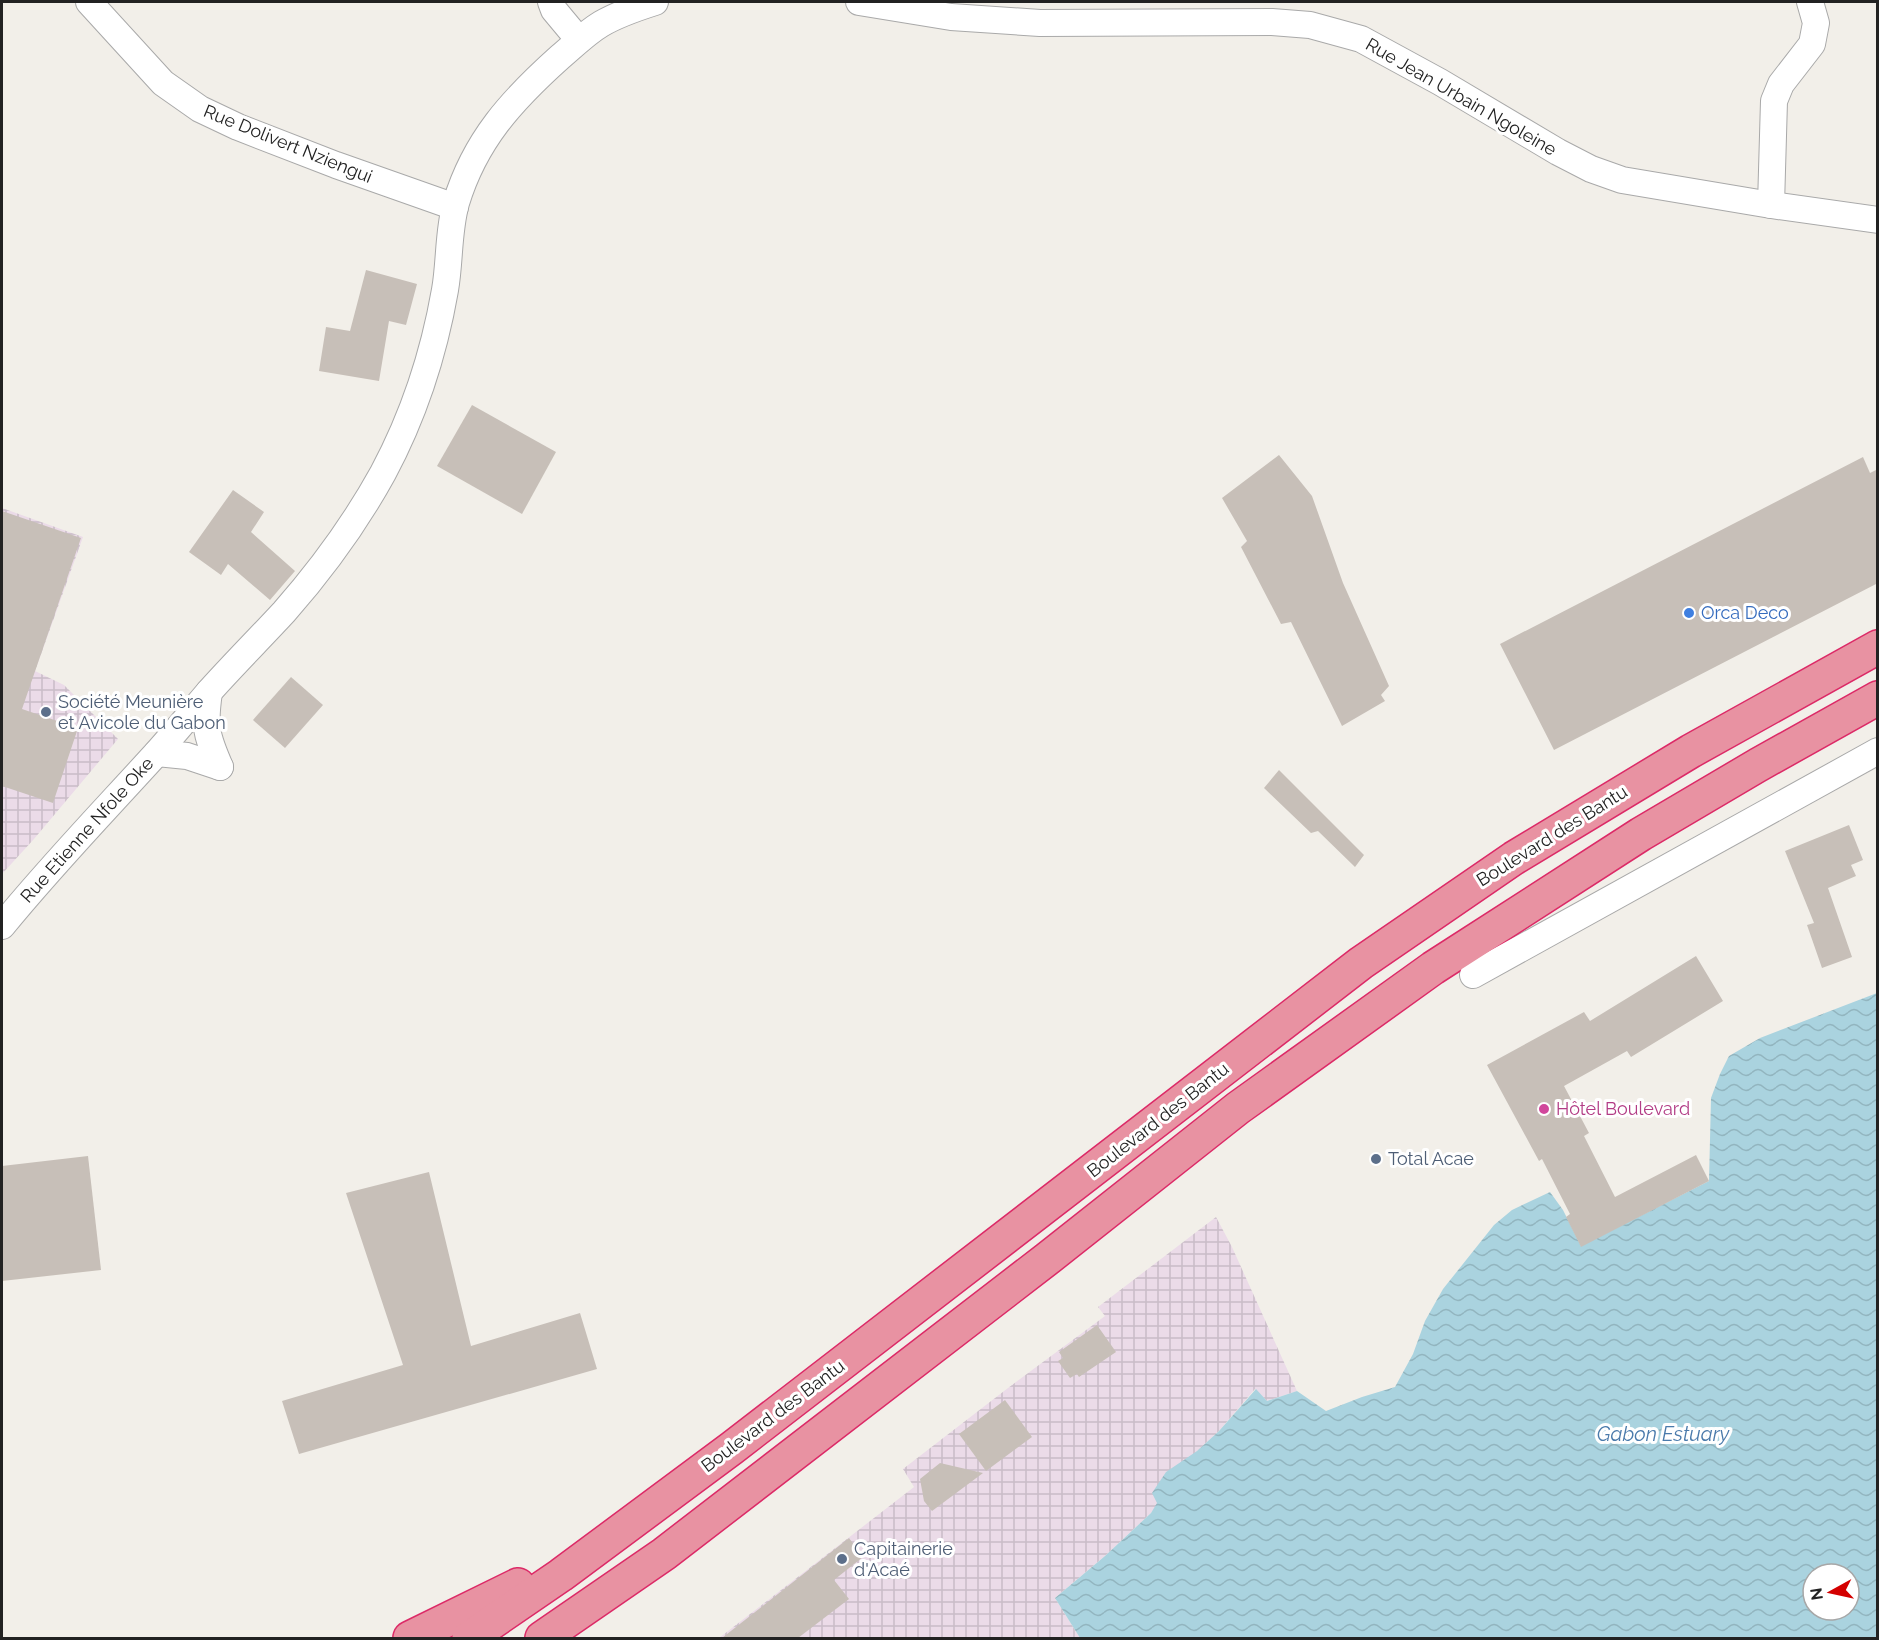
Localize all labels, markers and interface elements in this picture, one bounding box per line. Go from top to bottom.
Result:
street label: Rue Jean Urbain Ngoleine [1362,33,1561,160]
street label: Rue Dolivert Nziengui [201,100,376,187]
place label: Orca Deco [1701,602,1789,623]
marker: Orca Deco [1682,606,1696,620]
place label: Société Meunière et Avicole du Gabon [58,691,226,733]
marker: Société Meunière et Avicole du Gabon [39,705,53,719]
street label: Rue Etienne Nfole Oke [16,752,158,907]
street label: Boulevard des Bantu [1473,781,1631,890]
street label: Boulevard des Bantu [1083,1058,1233,1181]
place label: Hôtel Boulevard [1556,1098,1690,1119]
marker: Hôtel Boulevard [1537,1102,1551,1116]
place label: Total Acae [1388,1148,1474,1169]
marker: Total Acae [1369,1152,1383,1166]
street label: Boulevard des Bantu [697,1355,848,1476]
water label: Gabon Estuary [1597,1422,1731,1446]
place label: Capitainerie d'Acaé [854,1538,953,1580]
marker: Capitainerie d'Acaé [835,1552,849,1566]
north arrow [1801,1562,1861,1622]
text: N [1806,1587,1827,1601]

